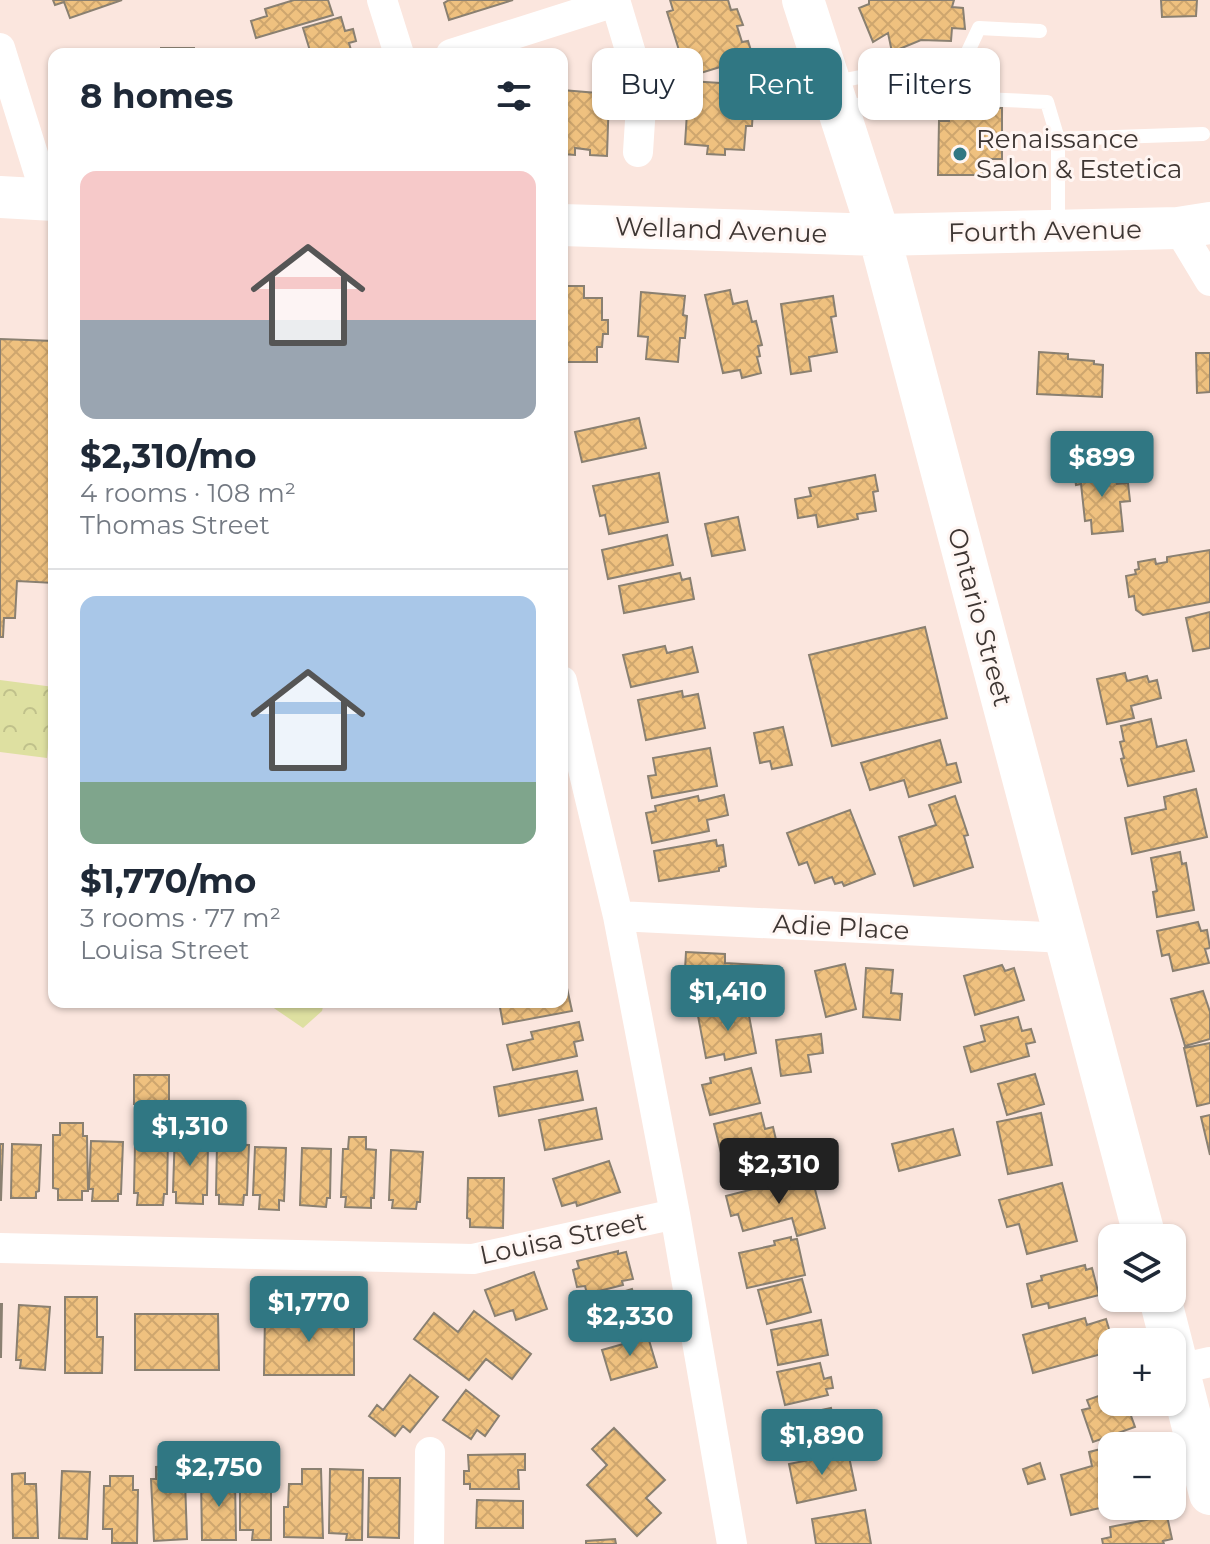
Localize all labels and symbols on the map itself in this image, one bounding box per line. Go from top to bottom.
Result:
place label: Renaissance Salon & Estetica [976,123,1182,185]
marker: Renaissance Salon & Estetica [951,145,969,163]
street label: Welland Avenue [614,210,828,250]
street label: Fourth Avenue [948,213,1142,249]
pin: $899 [1055,431,1149,499]
street label: Ontario Street [941,524,1019,710]
street label: Adie Place [772,907,910,947]
pin: $1,410 [663,965,793,1033]
pin: $1,310 [125,1100,255,1168]
pin: $2,310 [714,1138,844,1206]
street label: Louisa Street [477,1205,649,1271]
pin: $1,770 [244,1276,374,1344]
pin: $2,330 [565,1290,695,1358]
pin: $1,890 [757,1409,887,1477]
pin: $2,750 [154,1441,284,1509]

